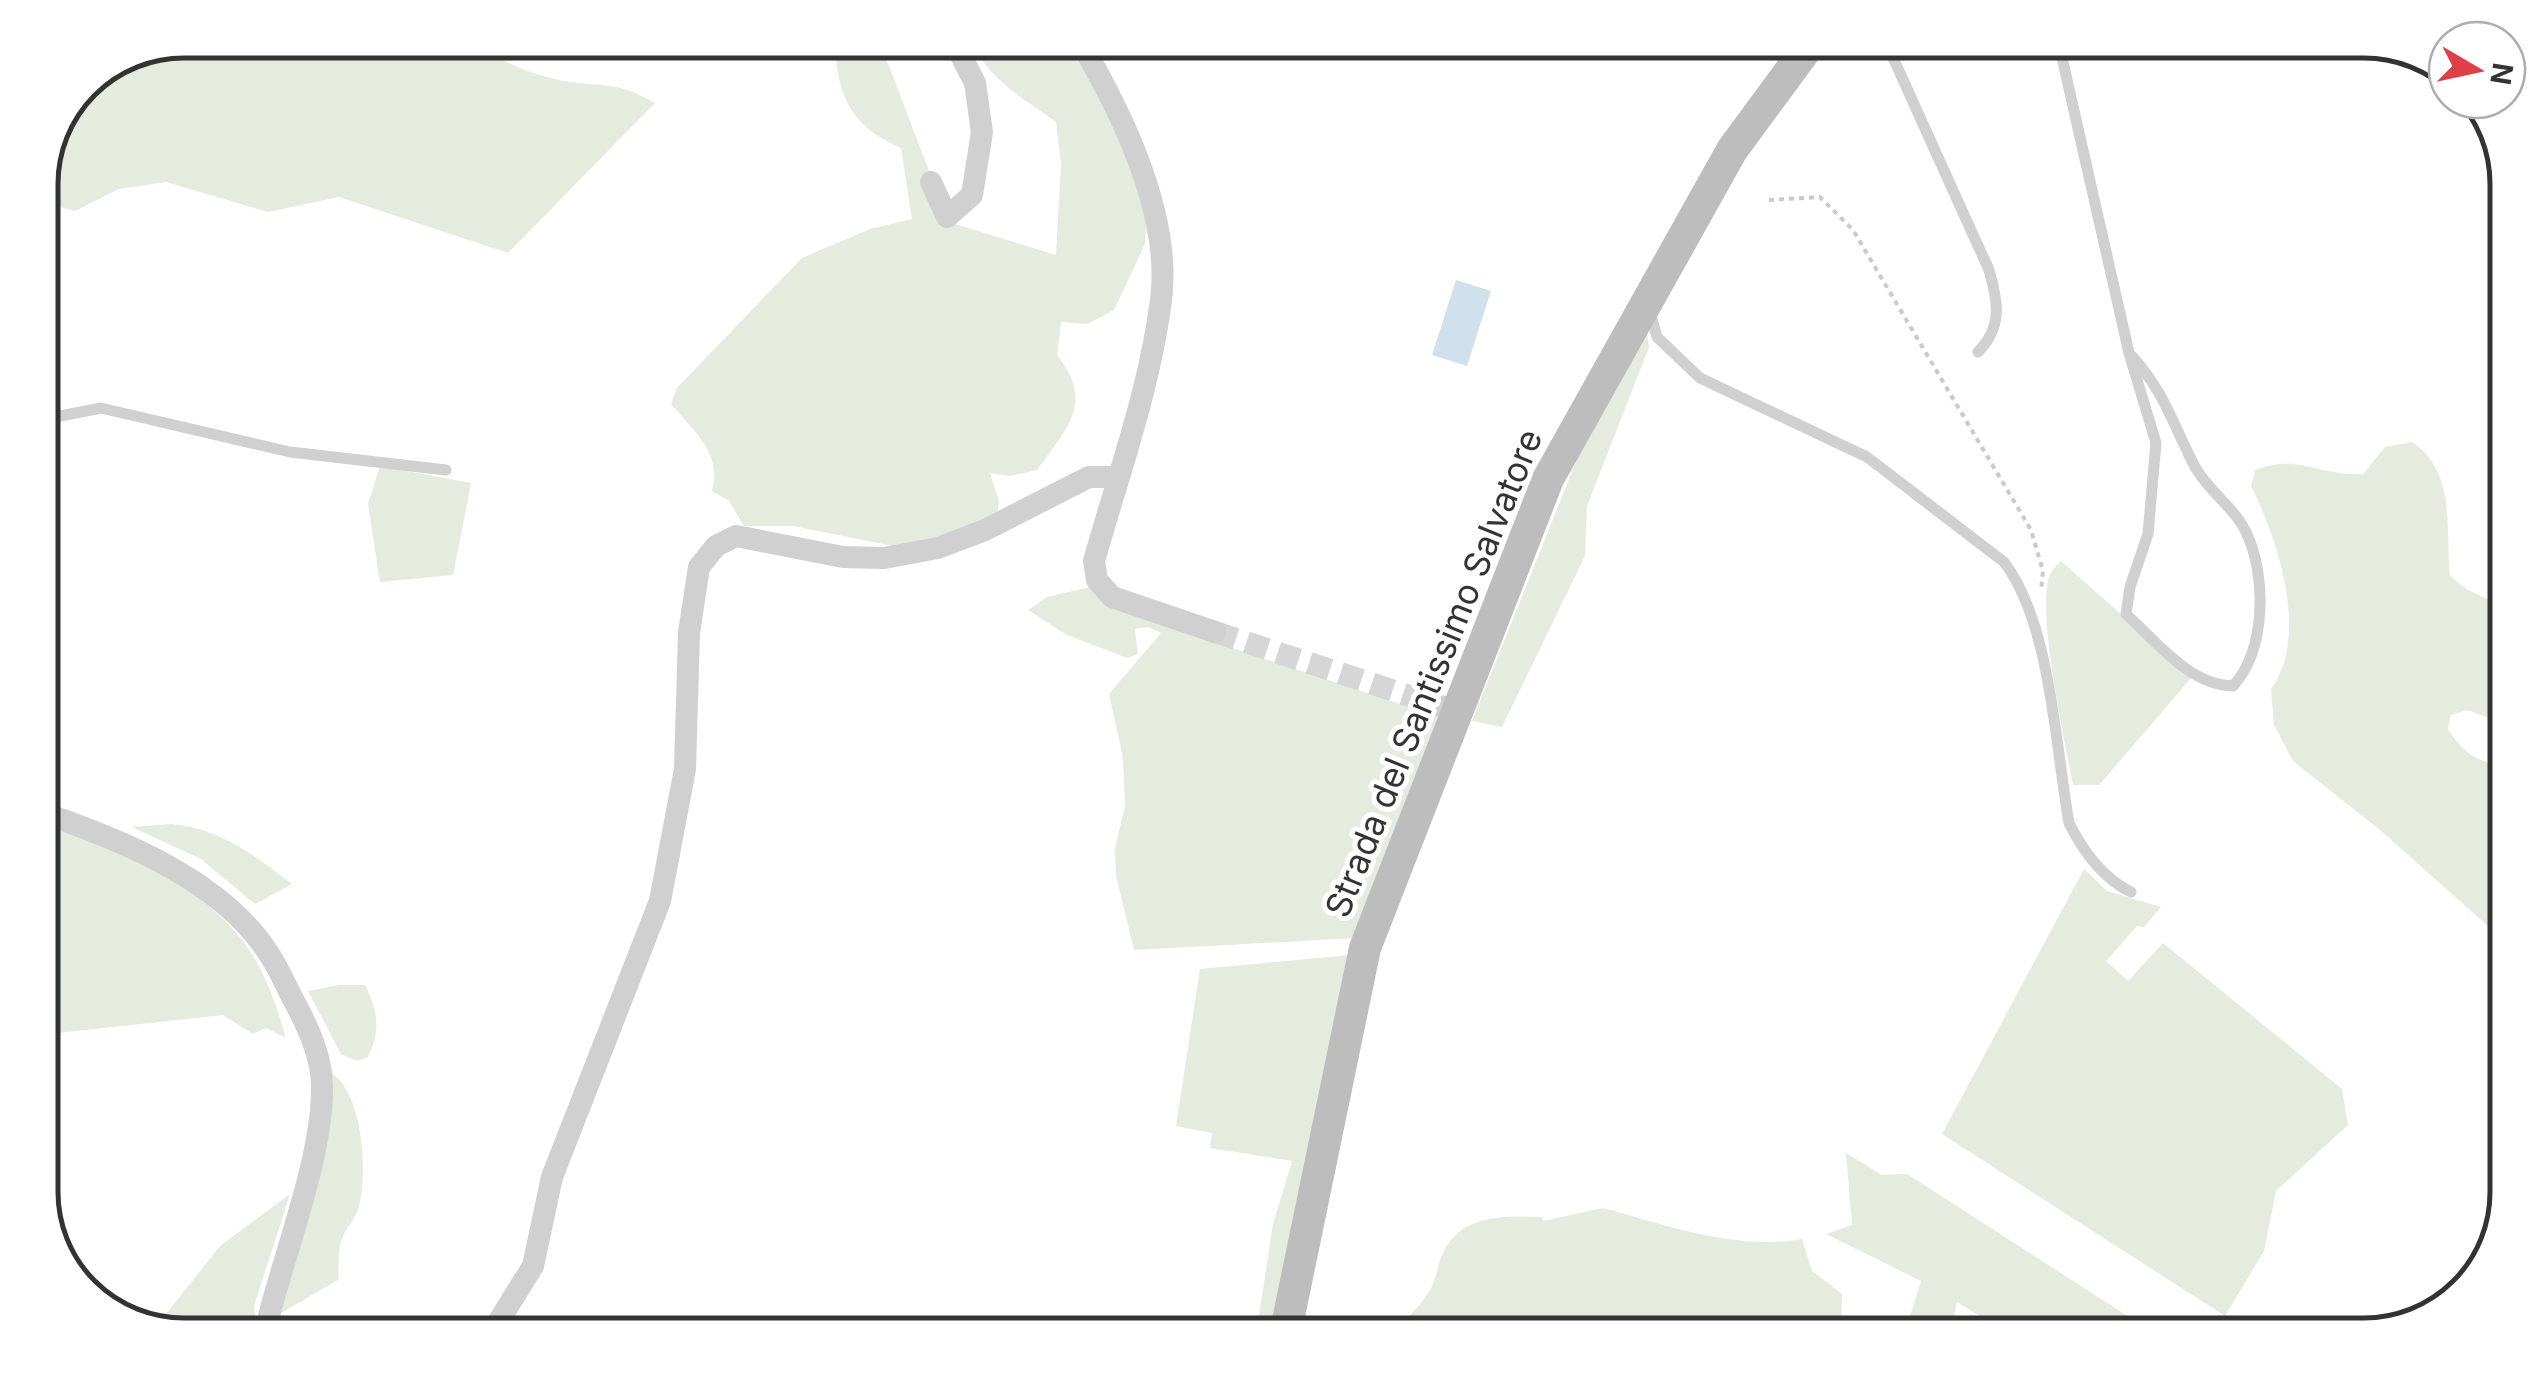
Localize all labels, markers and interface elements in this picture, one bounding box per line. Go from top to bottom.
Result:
north arrow [2427,20,2527,120]
text: N [2483,61,2520,87]
street label: Strada del Santissimo Salvatore [1316,423,1550,923]

